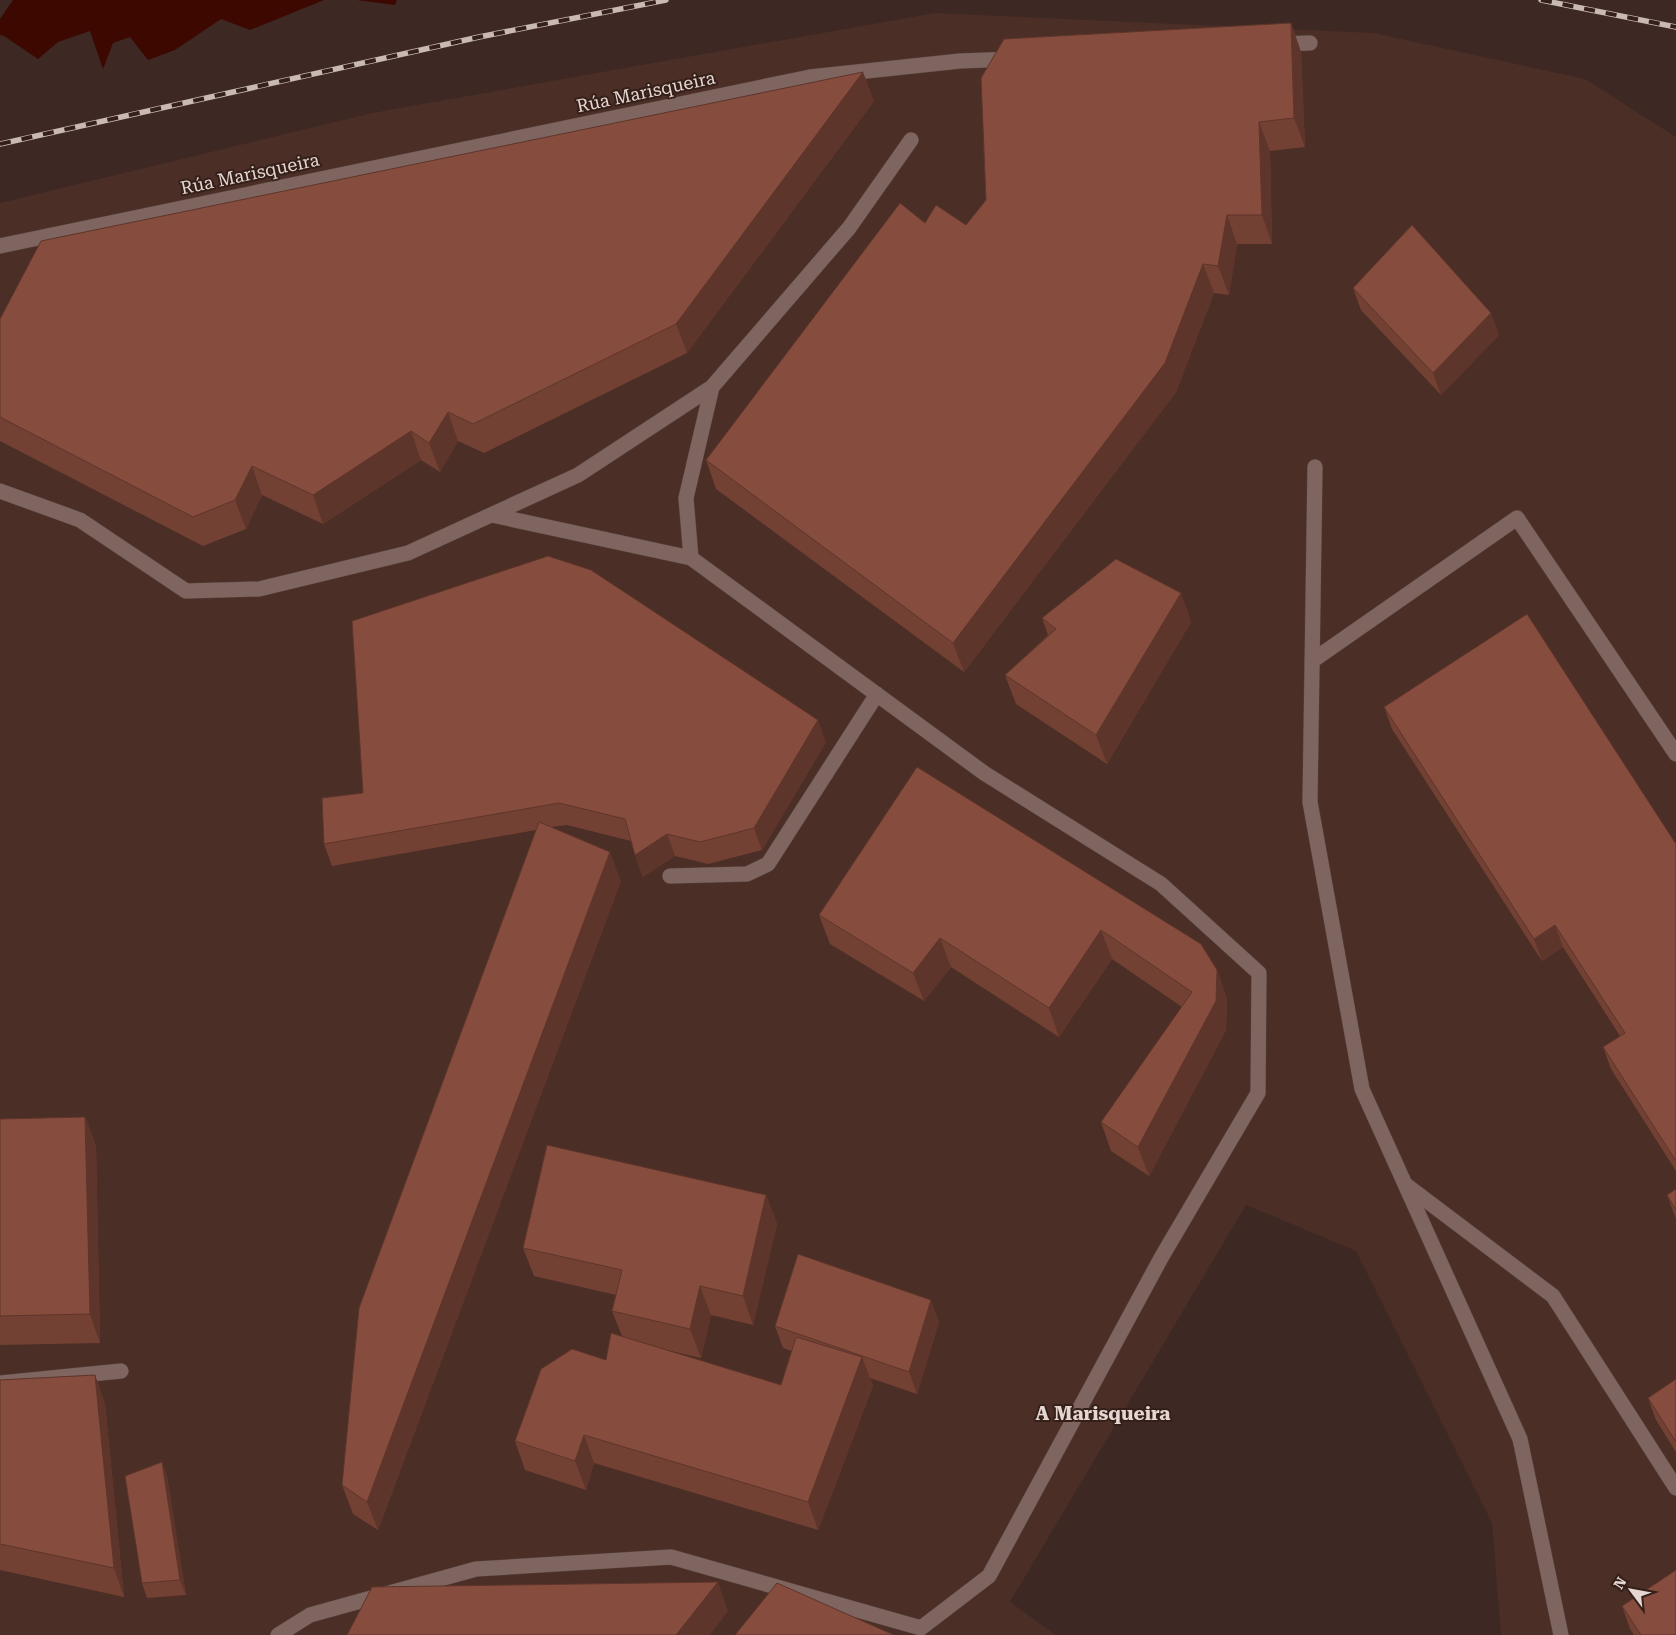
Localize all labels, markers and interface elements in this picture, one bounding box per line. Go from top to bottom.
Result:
street label: Rúa Marisqueira [575,66,717,116]
street label: Rúa Marisqueira [179,148,321,198]
district label: A Marisqueira [1035,1402,1171,1425]
north arrow [1606,1565,1656,1615]
text: N [1610,1574,1630,1592]

